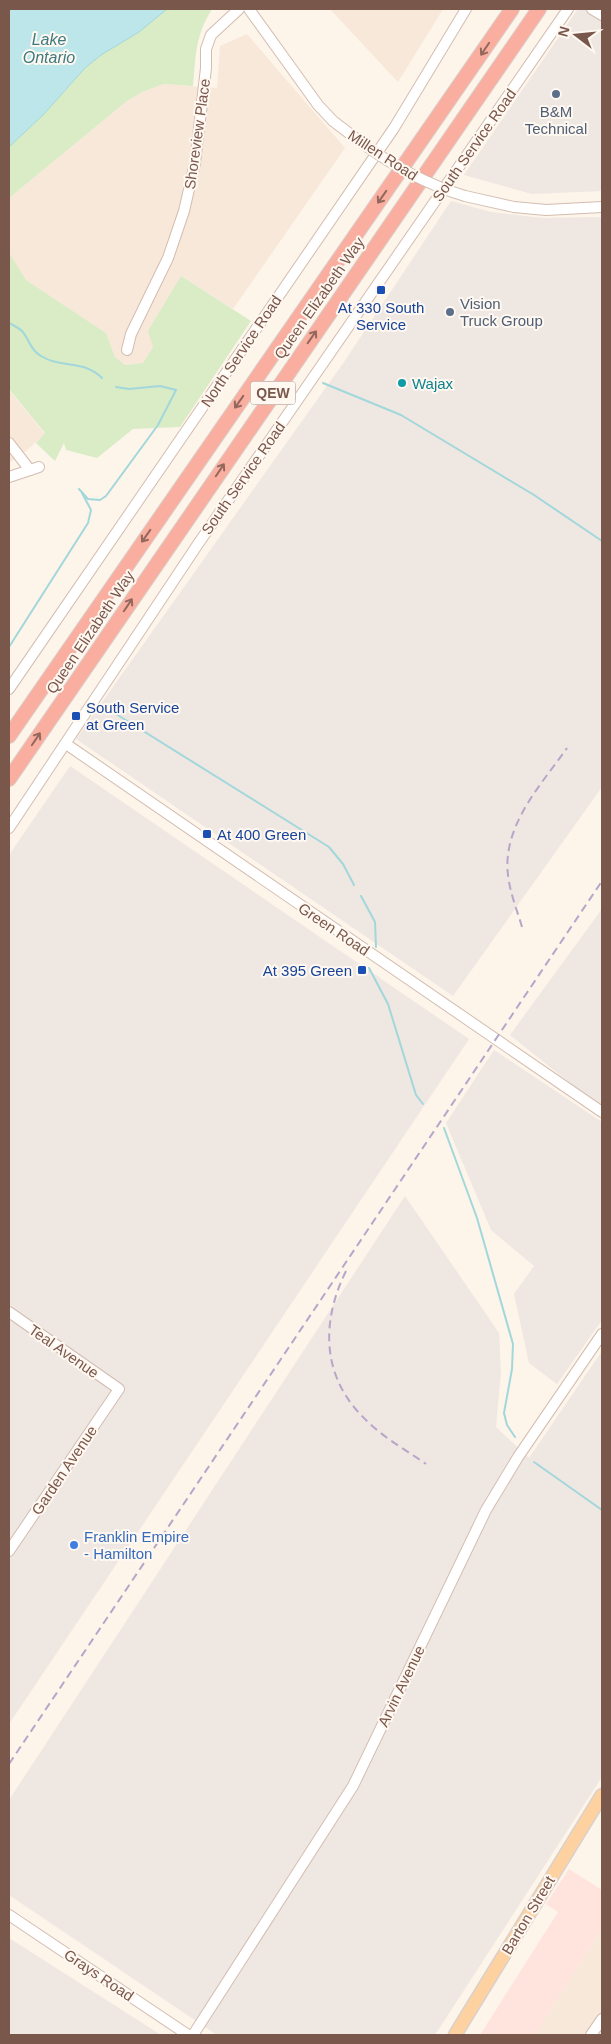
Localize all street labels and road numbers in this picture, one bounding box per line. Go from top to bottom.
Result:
street label: Shoreview Place [181,77,213,191]
street label: South Service Road [429,85,519,205]
street label: Millen Road [345,126,421,184]
street label: Queen Elizabeth Way [271,234,368,362]
street label: North Service Road [197,292,285,410]
road number: QEW [250,382,296,404]
street label: South Service Road [198,418,288,538]
street label: Queen Elizabeth Way [43,567,138,697]
street label: Green Road [295,899,373,959]
street label: Teal Avenue [26,1321,102,1381]
street label: Garden Avenue [28,1422,100,1518]
street label: Arvin Avenue [374,1643,428,1729]
street label: Barton Street [498,1872,558,1957]
street label: Grays Road [61,1946,137,2004]

